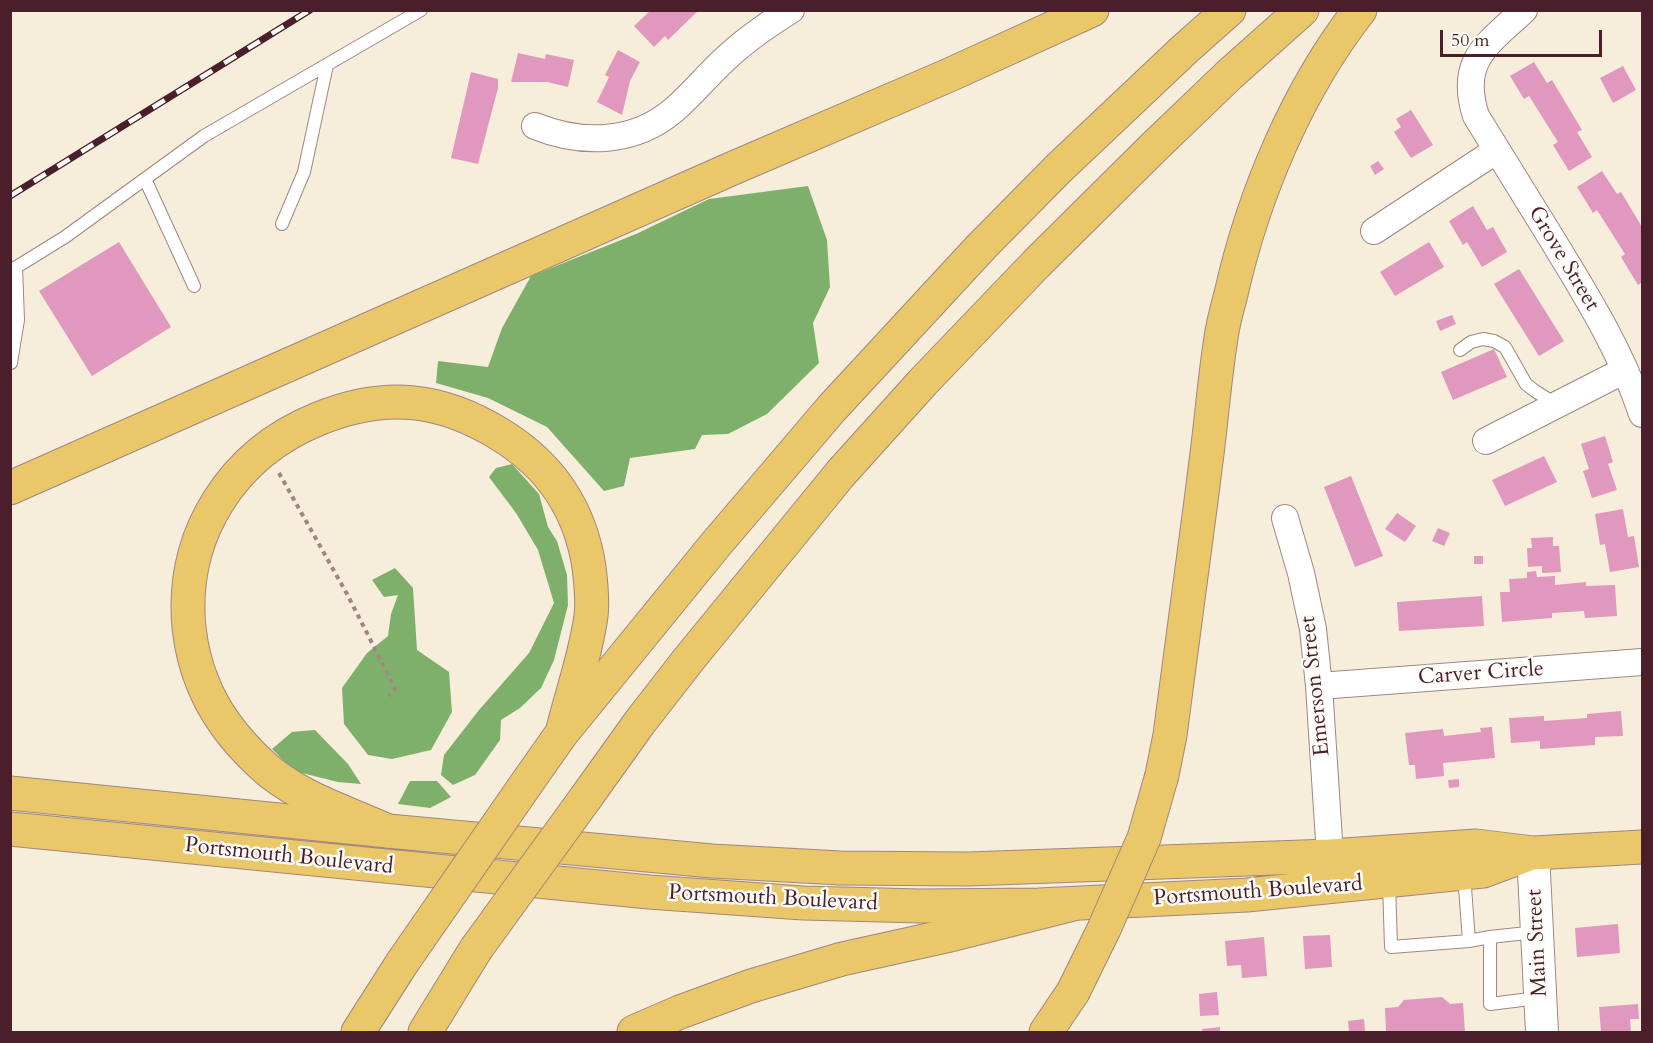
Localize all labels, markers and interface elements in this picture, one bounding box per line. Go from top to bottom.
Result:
scale bar [1443,18,1605,56]
text: 50 m [1451,28,1490,53]
street label: Grove Street [1521,202,1605,316]
street label: Emerson Street [1296,615,1336,757]
street label: Carver Circle [1417,656,1545,692]
street label: Portsmouth Boulevard [183,833,395,881]
street label: Portsmouth Boulevard [1153,872,1363,912]
street label: Portsmouth Boulevard [668,880,878,918]
street label: Main Street [1522,889,1554,997]

